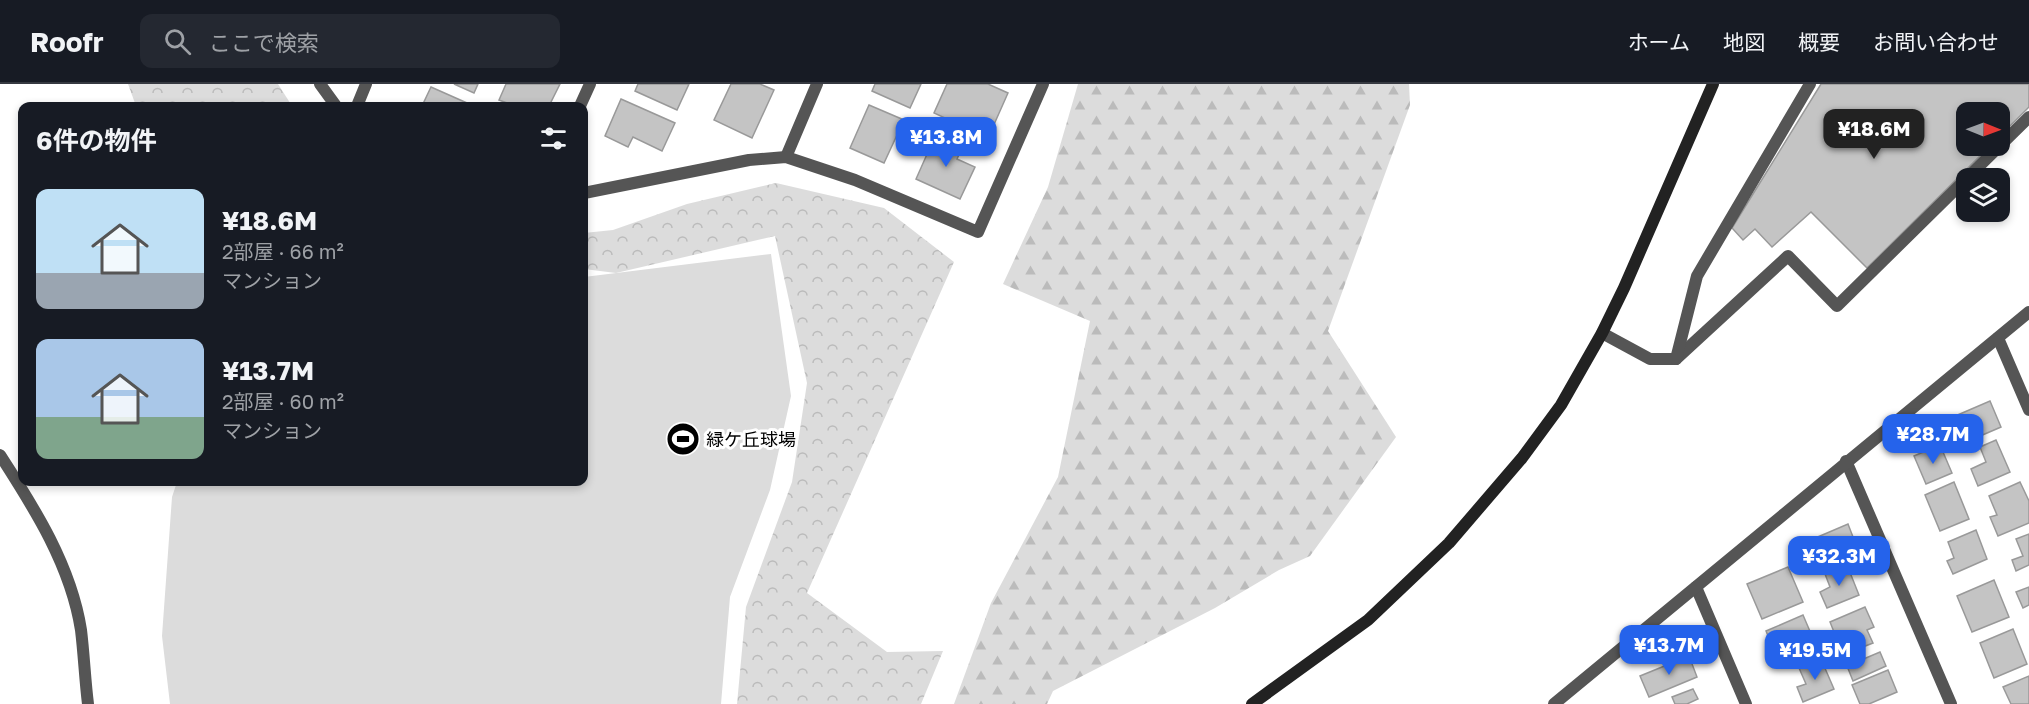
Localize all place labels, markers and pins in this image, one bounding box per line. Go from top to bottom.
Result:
pin: ¥18.6M [1825,109,1923,160]
pin: ¥13.8M [897,117,995,168]
pin: ¥28.7M [1884,414,1982,465]
sports icon: 緑ケ丘球場 [665,421,701,457]
place label: 緑ケ丘球場 [706,428,796,450]
pin: ¥32.3M [1790,536,1888,587]
pin: ¥13.7M [1620,625,1718,676]
pin: ¥19.5M [1766,630,1864,681]

